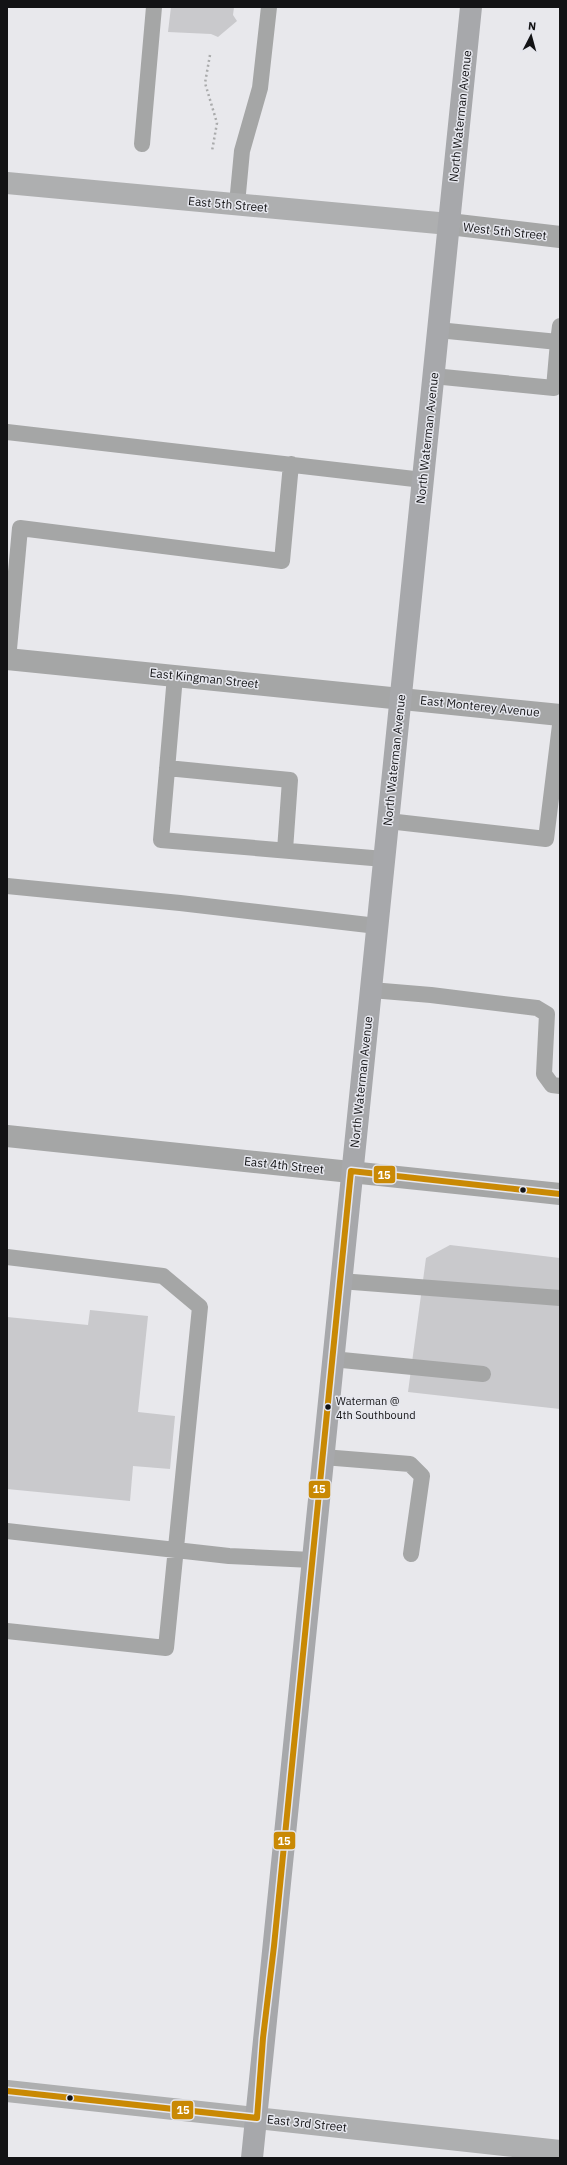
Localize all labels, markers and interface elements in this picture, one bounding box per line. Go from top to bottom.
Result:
north arrow [511,16,551,56]
text: N [527,19,537,33]
street label: North Waterman Avenue [446,49,474,183]
street label: East 5th Street [187,193,269,215]
street label: West 5th Street [463,219,547,243]
street label: North Waterman Avenue [413,371,441,505]
street label: East Kingman Street [149,665,259,691]
street label: East Monterey Avenue [420,692,541,720]
street label: North Waterman Avenue [380,693,408,827]
street label: North Waterman Avenue [347,1015,375,1149]
street label: East 4th Street [243,1153,325,1177]
line badge: 15 [373,1165,396,1184]
text: 15 [377,1168,391,1182]
unlabelled marker [518,1185,528,1195]
place label: Waterman @ 4th Southbound [336,1394,416,1422]
marker: Waterman @ 4th Southbound [323,1402,333,1412]
line badge: 15 [308,1480,331,1499]
text: 15 [312,1482,326,1496]
line badge: 15 [273,1831,296,1850]
text: 15 [277,1834,291,1848]
unlabelled marker [65,2093,75,2103]
line badge: 15 [171,2100,194,2120]
text: 15 [176,2103,190,2117]
street label: East 3rd Street [266,2111,348,2135]

